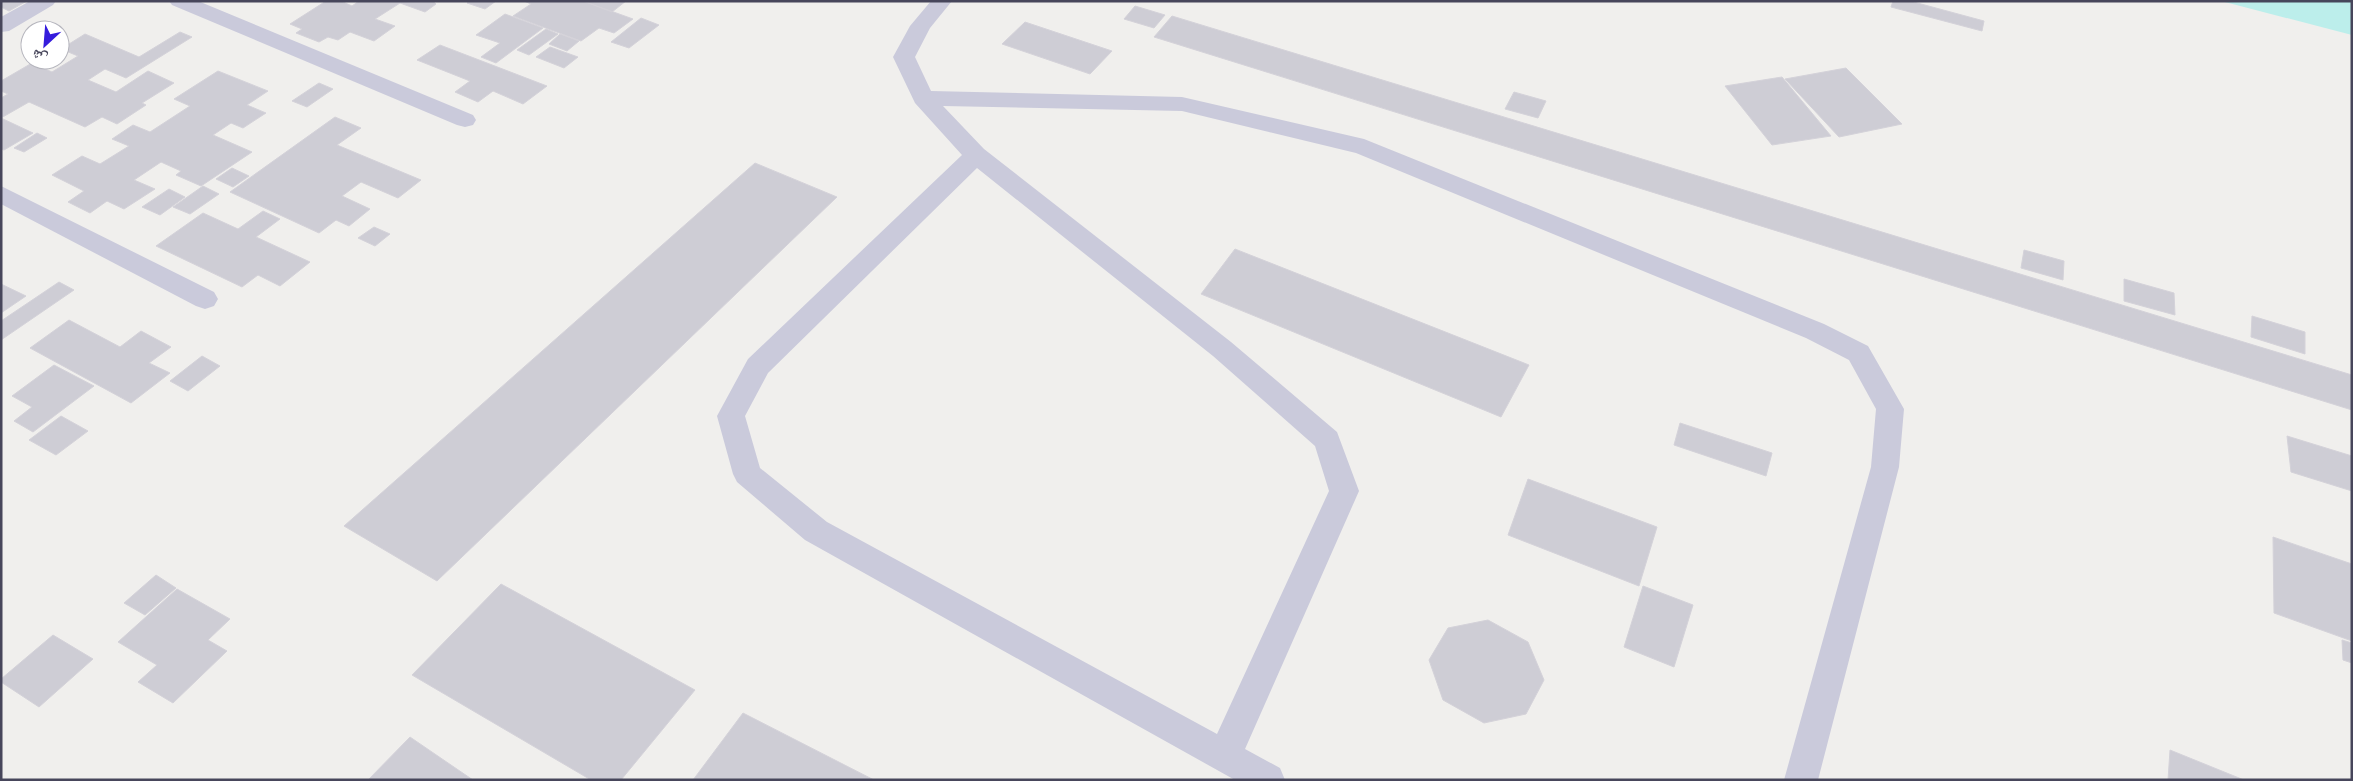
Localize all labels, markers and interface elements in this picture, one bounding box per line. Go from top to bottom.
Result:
north arrow [20,20,70,70]
text: ش [29,45,50,68]

